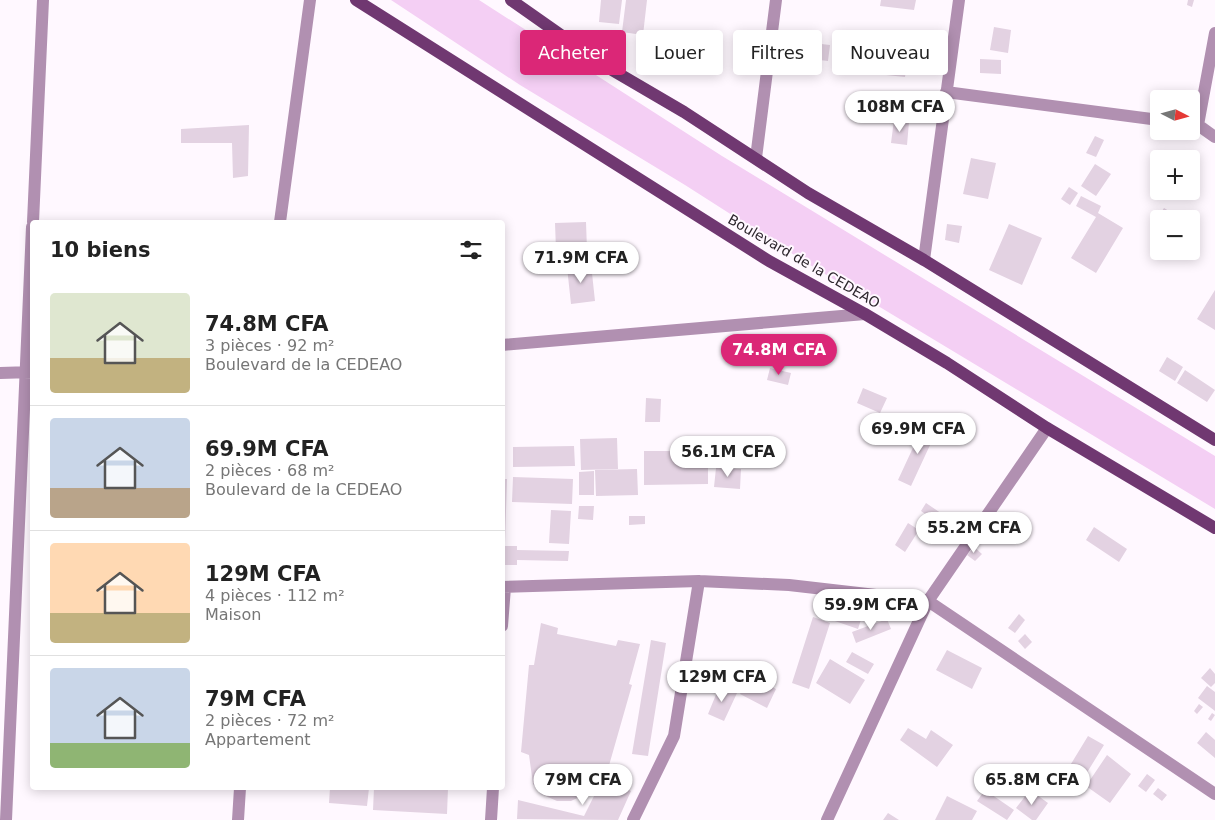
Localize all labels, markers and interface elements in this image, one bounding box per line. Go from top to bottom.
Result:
chip: Acheter [520,30,626,75]
chip: Louer [636,30,723,75]
chip: Filtres [733,30,822,75]
chip: Nouveau [832,30,948,75]
pin: 108M CFA [848,90,952,133]
north arrow [1150,90,1200,140]
map controls [1150,90,1200,260]
text: 108M CFA [856,97,944,116]
button: + [1150,150,1200,200]
button: − [1150,210,1200,260]
street label: Boulevard de la CEDEAO [725,211,883,311]
icon: filters [457,236,485,264]
text: 10 biens [50,238,150,262]
pin: 71.9M CFA [524,242,638,284]
text: 71.9M CFA [534,248,628,267]
text: 74.8M CFA [205,312,329,336]
icon: home [90,313,150,373]
pin: 74.8M CFA [722,334,836,376]
text: 3 pièces · 92 m² [205,336,334,355]
text: 74.8M CFA [732,340,826,359]
text: Boulevard de la CEDEAO [205,355,402,374]
pin: 69.9M CFA [861,412,975,455]
text: 69.9M CFA [871,419,965,438]
pin: 56.1M CFA [671,436,785,478]
text: 69.9M CFA [205,437,329,461]
icon: home [90,438,150,498]
text: 56.1M CFA [681,442,775,461]
text: 2 pièces · 68 m² [205,461,334,480]
text: Boulevard de la CEDEAO [205,480,402,499]
pin: 55.2M CFA [917,512,1031,554]
text: 55.2M CFA [927,518,1021,537]
text: 129M CFA [205,562,321,586]
icon: home [90,563,150,623]
text: 4 pièces · 112 m² [205,586,345,605]
pin: 59.9M CFA [814,588,928,631]
text: 59.9M CFA [824,595,918,614]
text: Maison [205,605,261,624]
pin: 129M CFA [670,660,774,703]
text: 129M CFA [678,667,766,686]
text: 79M CFA [205,687,306,711]
icon: home [90,688,150,748]
text: 2 pièces · 72 m² [205,711,334,730]
text: Appartement [205,730,311,749]
pin: 79M CFA [537,764,629,806]
pin: 65.8M CFA [975,764,1089,806]
text: 79M CFA [545,770,621,789]
text: 65.8M CFA [985,770,1079,789]

